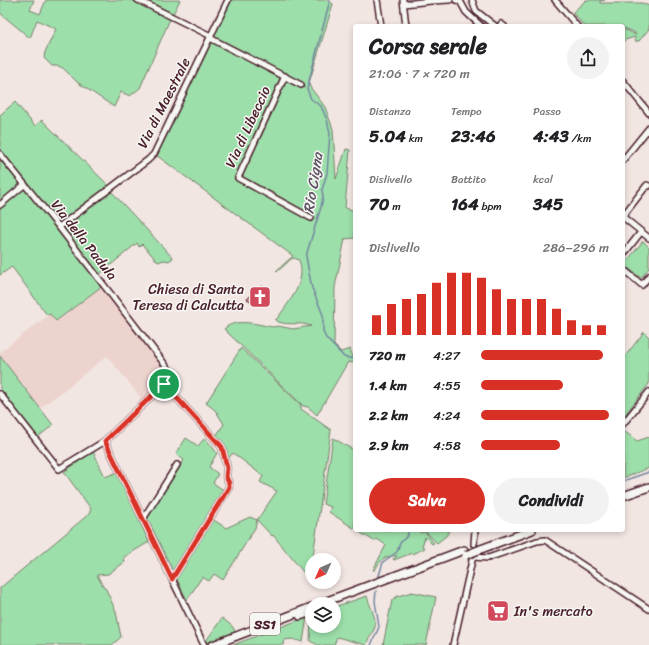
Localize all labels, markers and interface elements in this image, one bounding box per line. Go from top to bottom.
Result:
text: Corsa serale [369,27,487,66]
button: share [567,37,609,79]
street label: Via di Maestrale [130,53,198,153]
text: 21:06 · 7 × 720 m [369,62,470,85]
street label: Via di Libeccio [218,82,278,172]
text: Distanza [369,102,411,121]
text: Tempo [451,102,482,121]
text: Passo [533,102,561,121]
text: 5.04 [369,121,406,151]
text: 23:46 [451,121,496,151]
text: 4:43 [533,121,569,151]
text: km [406,129,423,148]
text: /km [569,129,591,148]
water label: Rio Cigna [295,149,331,215]
text: Dislivello [369,170,412,189]
text: Battito [451,170,486,189]
text: kcal [533,170,553,189]
text: 70 [369,189,389,219]
text: 164 [451,189,479,219]
text: 345 [533,189,563,219]
street label: Via della Padula [44,194,124,286]
text: m [389,197,401,216]
text: bpm [479,197,502,216]
text: Dislivello [369,236,420,259]
text: 286–296 m [543,236,609,259]
place label: Chiesa di Santa Teresa di Calcutta [133,277,244,318]
church icon: Chiesa di Santa Teresa di Calcutta [247,284,273,310]
text: 720 m [369,344,406,367]
text: 4:27 [433,344,460,367]
pin [147,367,181,401]
icon: arrive [153,373,175,395]
text: 1.4 km [369,374,407,397]
text: 4:55 [433,374,461,397]
text: 2.2 km [369,404,408,427]
text: 4:24 [433,404,461,427]
text: 2.9 km [369,434,409,457]
text: 4:58 [433,434,461,457]
button: Salva [369,478,485,524]
button: Condividi [493,478,609,524]
north arrow [305,553,341,589]
map controls [305,553,341,633]
button: layers [305,597,341,633]
supermarket icon: In's mercato [485,598,511,624]
place label: In's mercato [513,599,593,624]
road number: SS1 [250,613,280,635]

